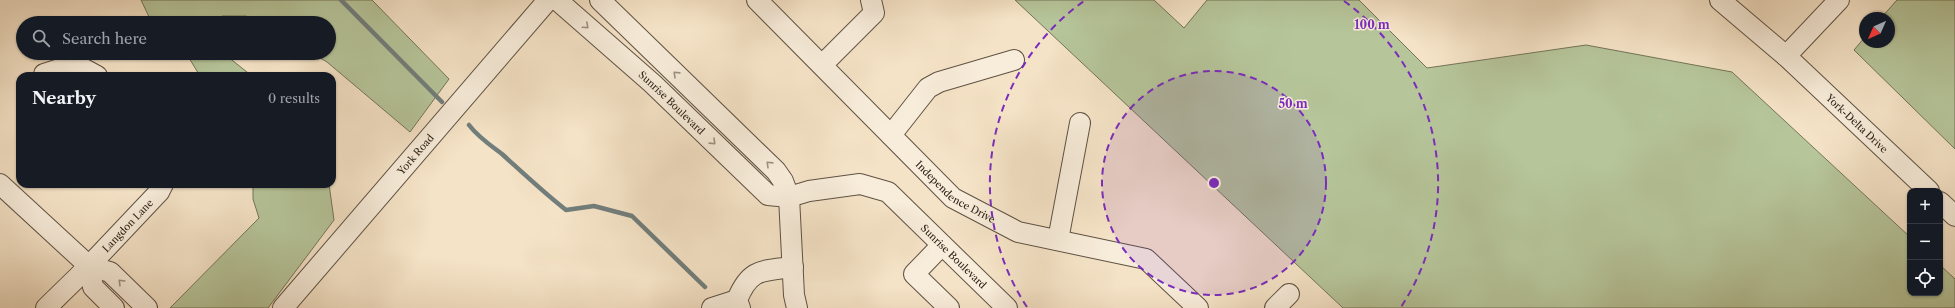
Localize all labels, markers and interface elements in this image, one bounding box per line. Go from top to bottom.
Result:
north arrow [1859,12,1895,48]
search box [16,16,336,60]
text: 100 m [1354,17,1390,32]
one-way arrow [581,21,589,29]
icon: search [30,27,52,49]
text: Search here [62,29,147,48]
street label: Sunrise Boulevard [636,68,708,137]
one-way arrow [673,71,681,79]
text: Nearby [32,88,96,108]
text: 0 results [268,90,320,106]
street label: York-Delta Drive [1823,90,1891,156]
text: 50 m [1278,96,1308,111]
street label: York Road [394,131,436,178]
one-way arrow [708,137,716,145]
street label: Independence Drive [913,158,998,226]
one-way arrow [766,161,774,169]
centre of rings [1207,176,1221,190]
map controls [1907,188,1943,296]
button: + [1907,188,1943,224]
street label: Langdon Lane [99,196,156,255]
street label: Sunrise Boulevard [918,221,989,291]
button: − [1907,224,1943,260]
button: locate [1907,260,1943,296]
one-way arrow [118,279,126,287]

